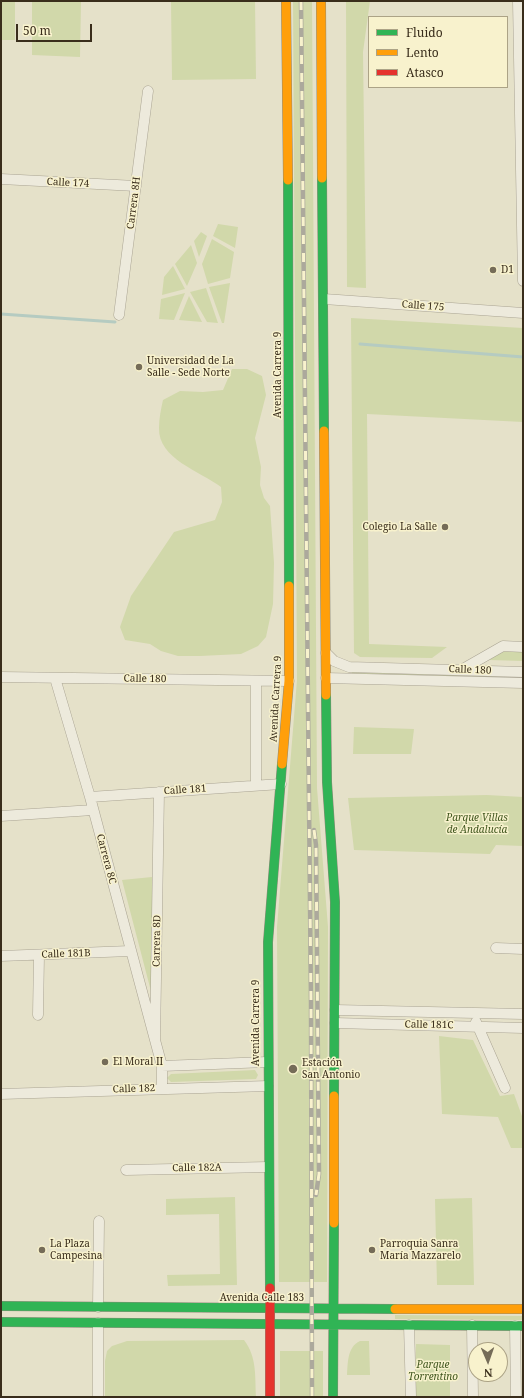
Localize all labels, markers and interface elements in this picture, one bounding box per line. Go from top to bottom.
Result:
scale bar [18,16,94,42]
legend [368,16,508,88]
text: 50 m [23,22,51,39]
text: Fluido [406,24,443,41]
text: Lento [406,44,439,61]
text: Atasco [406,64,444,81]
street label: Calle 174 [46,176,90,190]
street label: Carrera 8H [125,176,143,230]
place label: D1 [501,264,514,276]
marker: D1 [488,265,498,275]
street label: Calle 175 [401,299,445,313]
street label: Avenida Carrera 9 [272,332,284,418]
place label: Universidad de La Salle - Sede Norte [147,355,234,378]
marker: Universidad de La Salle - Sede Norte [134,362,144,372]
place label: Colegio La Salle [363,521,437,533]
marker: Colegio La Salle [440,522,450,532]
street label: Avenida Carrera 9 [268,656,284,742]
street label: Calle 180 [448,663,492,677]
street label: Calle 180 [124,673,166,685]
street label: Calle 181 [163,783,207,797]
park label: Parque Villas de Andalucía [446,812,508,836]
street label: Carrera 8C [94,833,118,885]
street label: Carrera 8D [151,915,163,967]
street label: Calle 181B [41,947,91,961]
street label: Avenida Carrera 9 [250,980,262,1066]
street label: Calle 181C [404,1019,454,1031]
place label: El Moral II [113,1056,163,1068]
marker: El Moral II [100,1057,110,1067]
place label: Estación San Antonio [302,1057,360,1080]
marker: Estación San Antonio [287,1063,299,1075]
street label: Calle 182 [112,1082,156,1096]
street label: Calle 182A [172,1162,222,1174]
place label: La Plaza Campesina [50,1238,102,1262]
place label: Parroquia Sanra María Mazzarelo [380,1238,461,1262]
marker: La Plaza Campesina [37,1245,47,1255]
marker: Parroquia Sanra María Mazzarelo [367,1245,377,1255]
street label: Avenida Calle 183 [220,1292,304,1304]
north arrow [468,1342,508,1382]
park label: Parque Torrentino [408,1359,458,1382]
text: N [484,1366,493,1381]

